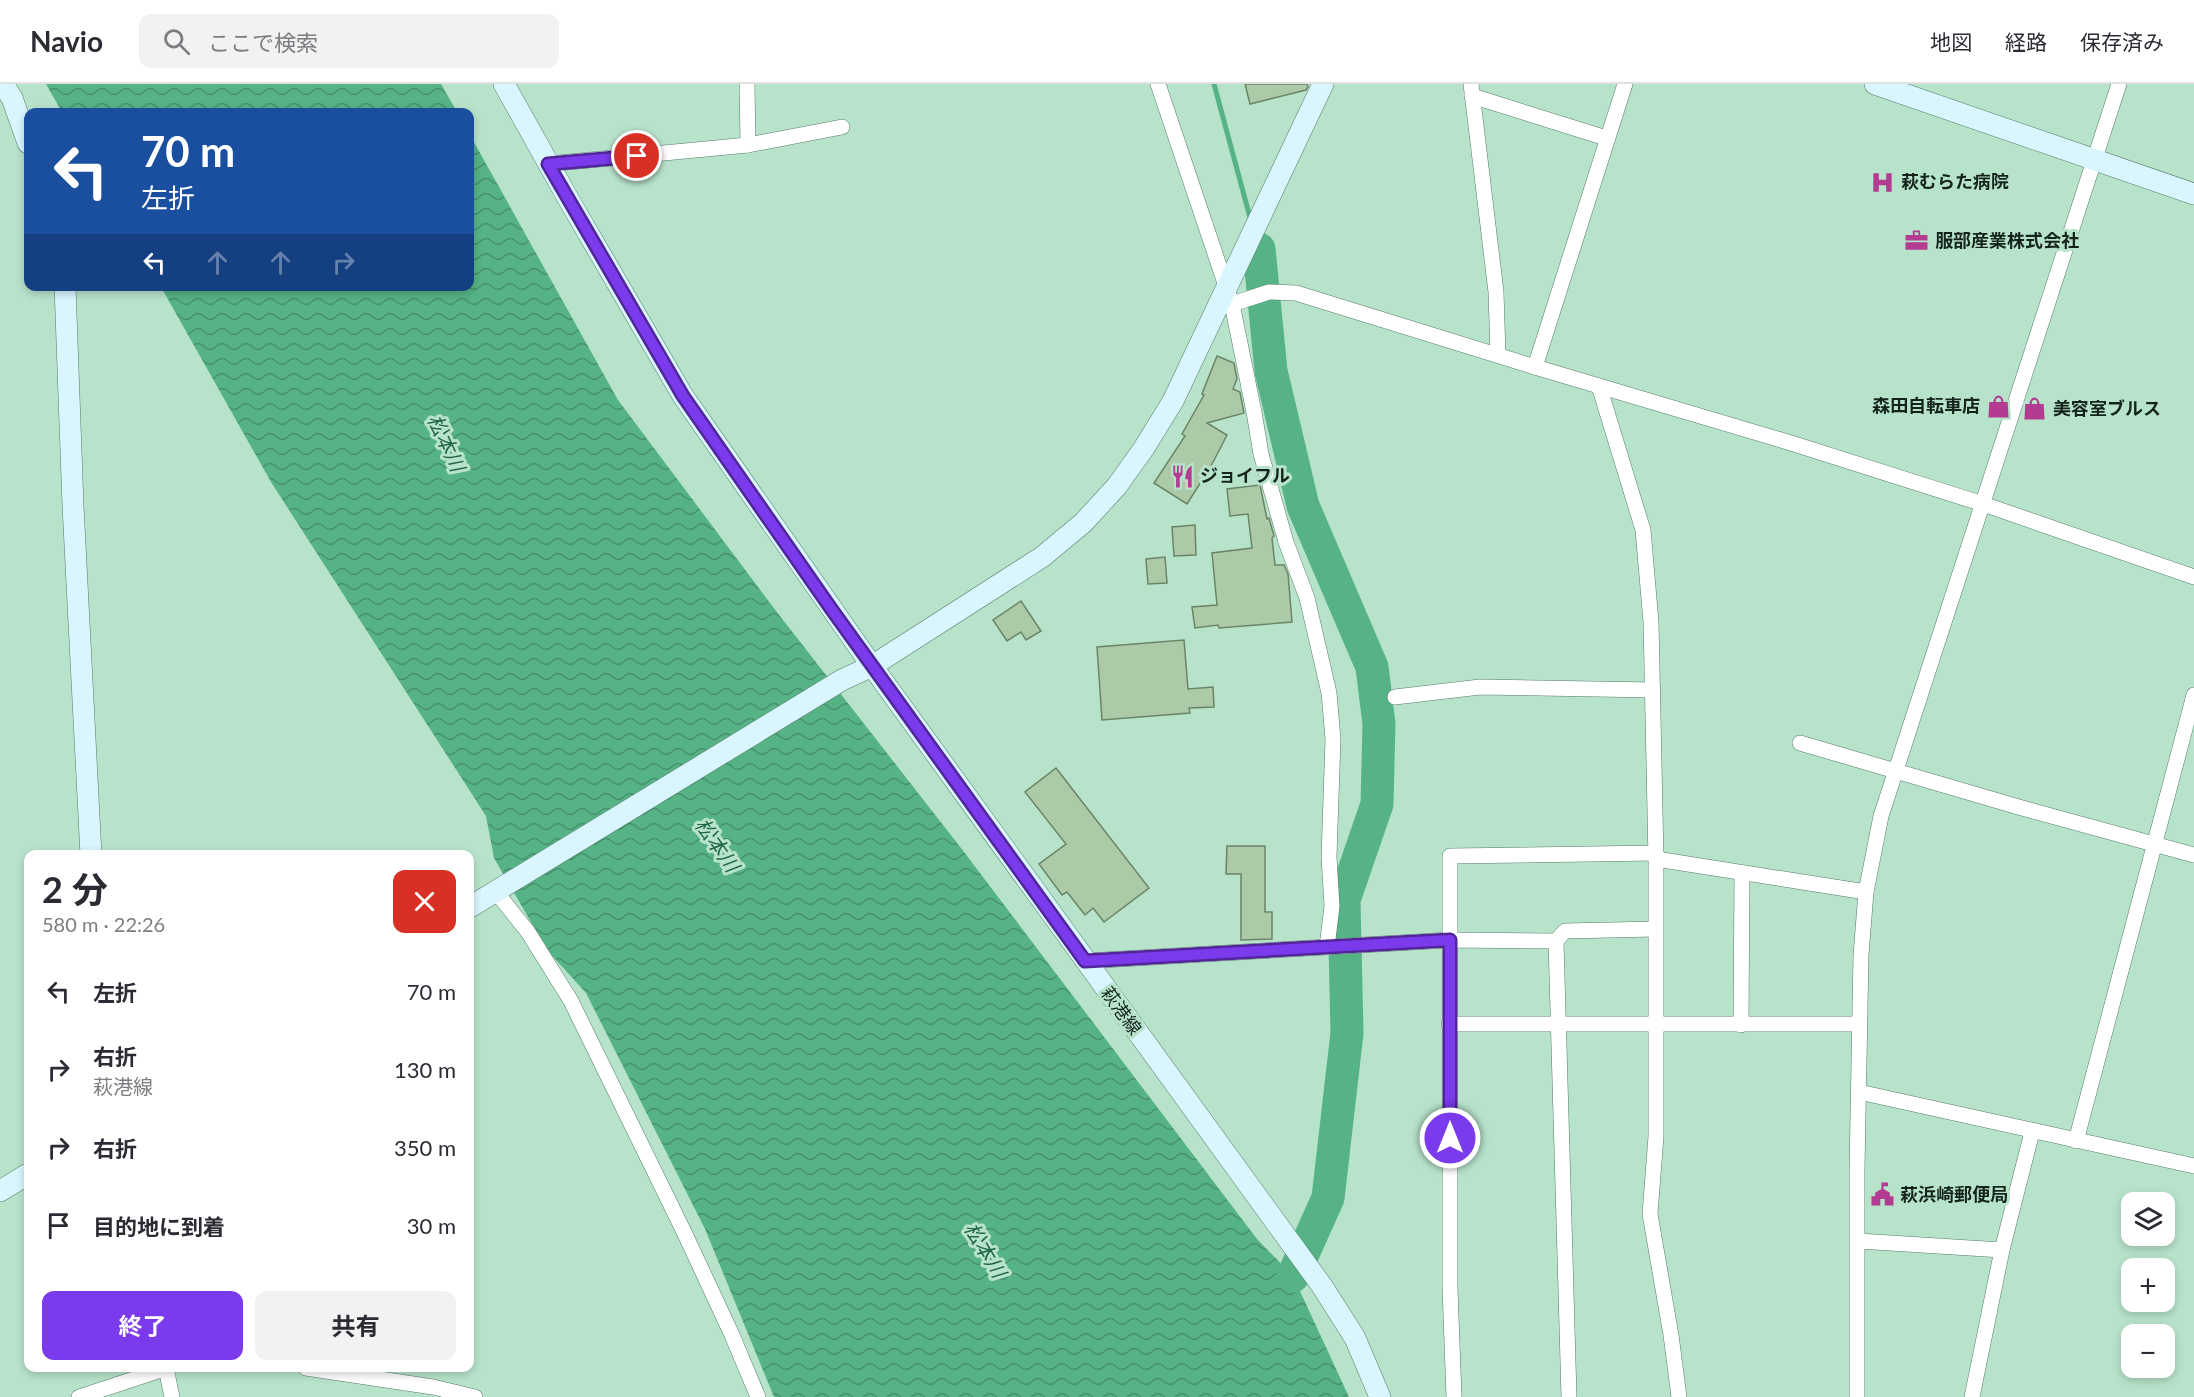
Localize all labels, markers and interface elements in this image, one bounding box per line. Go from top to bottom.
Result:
search box [139,14,559,68]
text: Navio [30,24,103,58]
icon: search [160,25,193,58]
text: ここで検索 [208,29,318,56]
text: 地図 [1930,29,1972,54]
text: 経路 [2005,29,2047,54]
text: 保存済み [2080,29,2164,54]
text: 70 m [141,126,235,176]
pin [611,130,662,181]
icon: left [42,132,120,210]
icon: arrive [620,139,653,172]
hospital icon: 萩むらた病院 [1870,169,1896,195]
place label: 萩むらた病院 [1901,170,2009,192]
text: 左折 [141,181,195,214]
office icon: 服部産業株式会社 [1904,228,1930,254]
place label: 服部産業株式会社 [1935,229,2079,251]
icon: left [138,246,171,279]
icon: ahead [201,246,234,279]
icon: ahead [264,246,297,279]
icon: right [327,246,360,279]
shop icon: 森田自転車店 [1985,393,2011,419]
place label: 森田自転車店 [1872,394,1980,416]
shop icon: 美容室ブルス [2022,396,2048,422]
place label: 美容室ブルス [2053,397,2161,419]
water label: 松本川 [423,410,471,477]
restaurant icon: ジョイフル [1169,463,1195,489]
place label: ジョイフル [1200,464,1290,486]
water label: 松本川 [691,813,746,878]
text: 2 分 [42,867,108,911]
button: close [393,870,456,933]
text: 580 m · 22:26 [42,912,165,936]
icon: left [42,975,75,1008]
text: 70 m [407,978,456,1005]
text: 左折 [93,979,137,1006]
street label: 萩港線 [1097,982,1147,1039]
text: 右折 [93,1043,137,1070]
icon: right [42,1053,75,1086]
text: 130 m [394,1056,456,1083]
text: 萩港線 [93,1074,153,1098]
position arrow [1418,1106,1482,1170]
icon: right [42,1131,75,1164]
text: 350 m [394,1134,456,1161]
text: 右折 [93,1135,137,1162]
public building icon: 萩浜崎郵便局 [1869,1182,1895,1208]
place label: 萩浜崎郵便局 [1900,1183,2008,1205]
map controls [2121,1192,2175,1378]
button: layers [2121,1192,2175,1246]
icon: arrive [42,1209,75,1242]
text: 30 m [407,1212,456,1239]
text: 目的地に到着 [93,1213,225,1240]
water label: 松本川 [960,1218,1013,1283]
button: + [2121,1258,2175,1312]
button: 終了 [42,1291,243,1360]
button: 共有 [255,1291,456,1360]
button: − [2121,1324,2175,1378]

